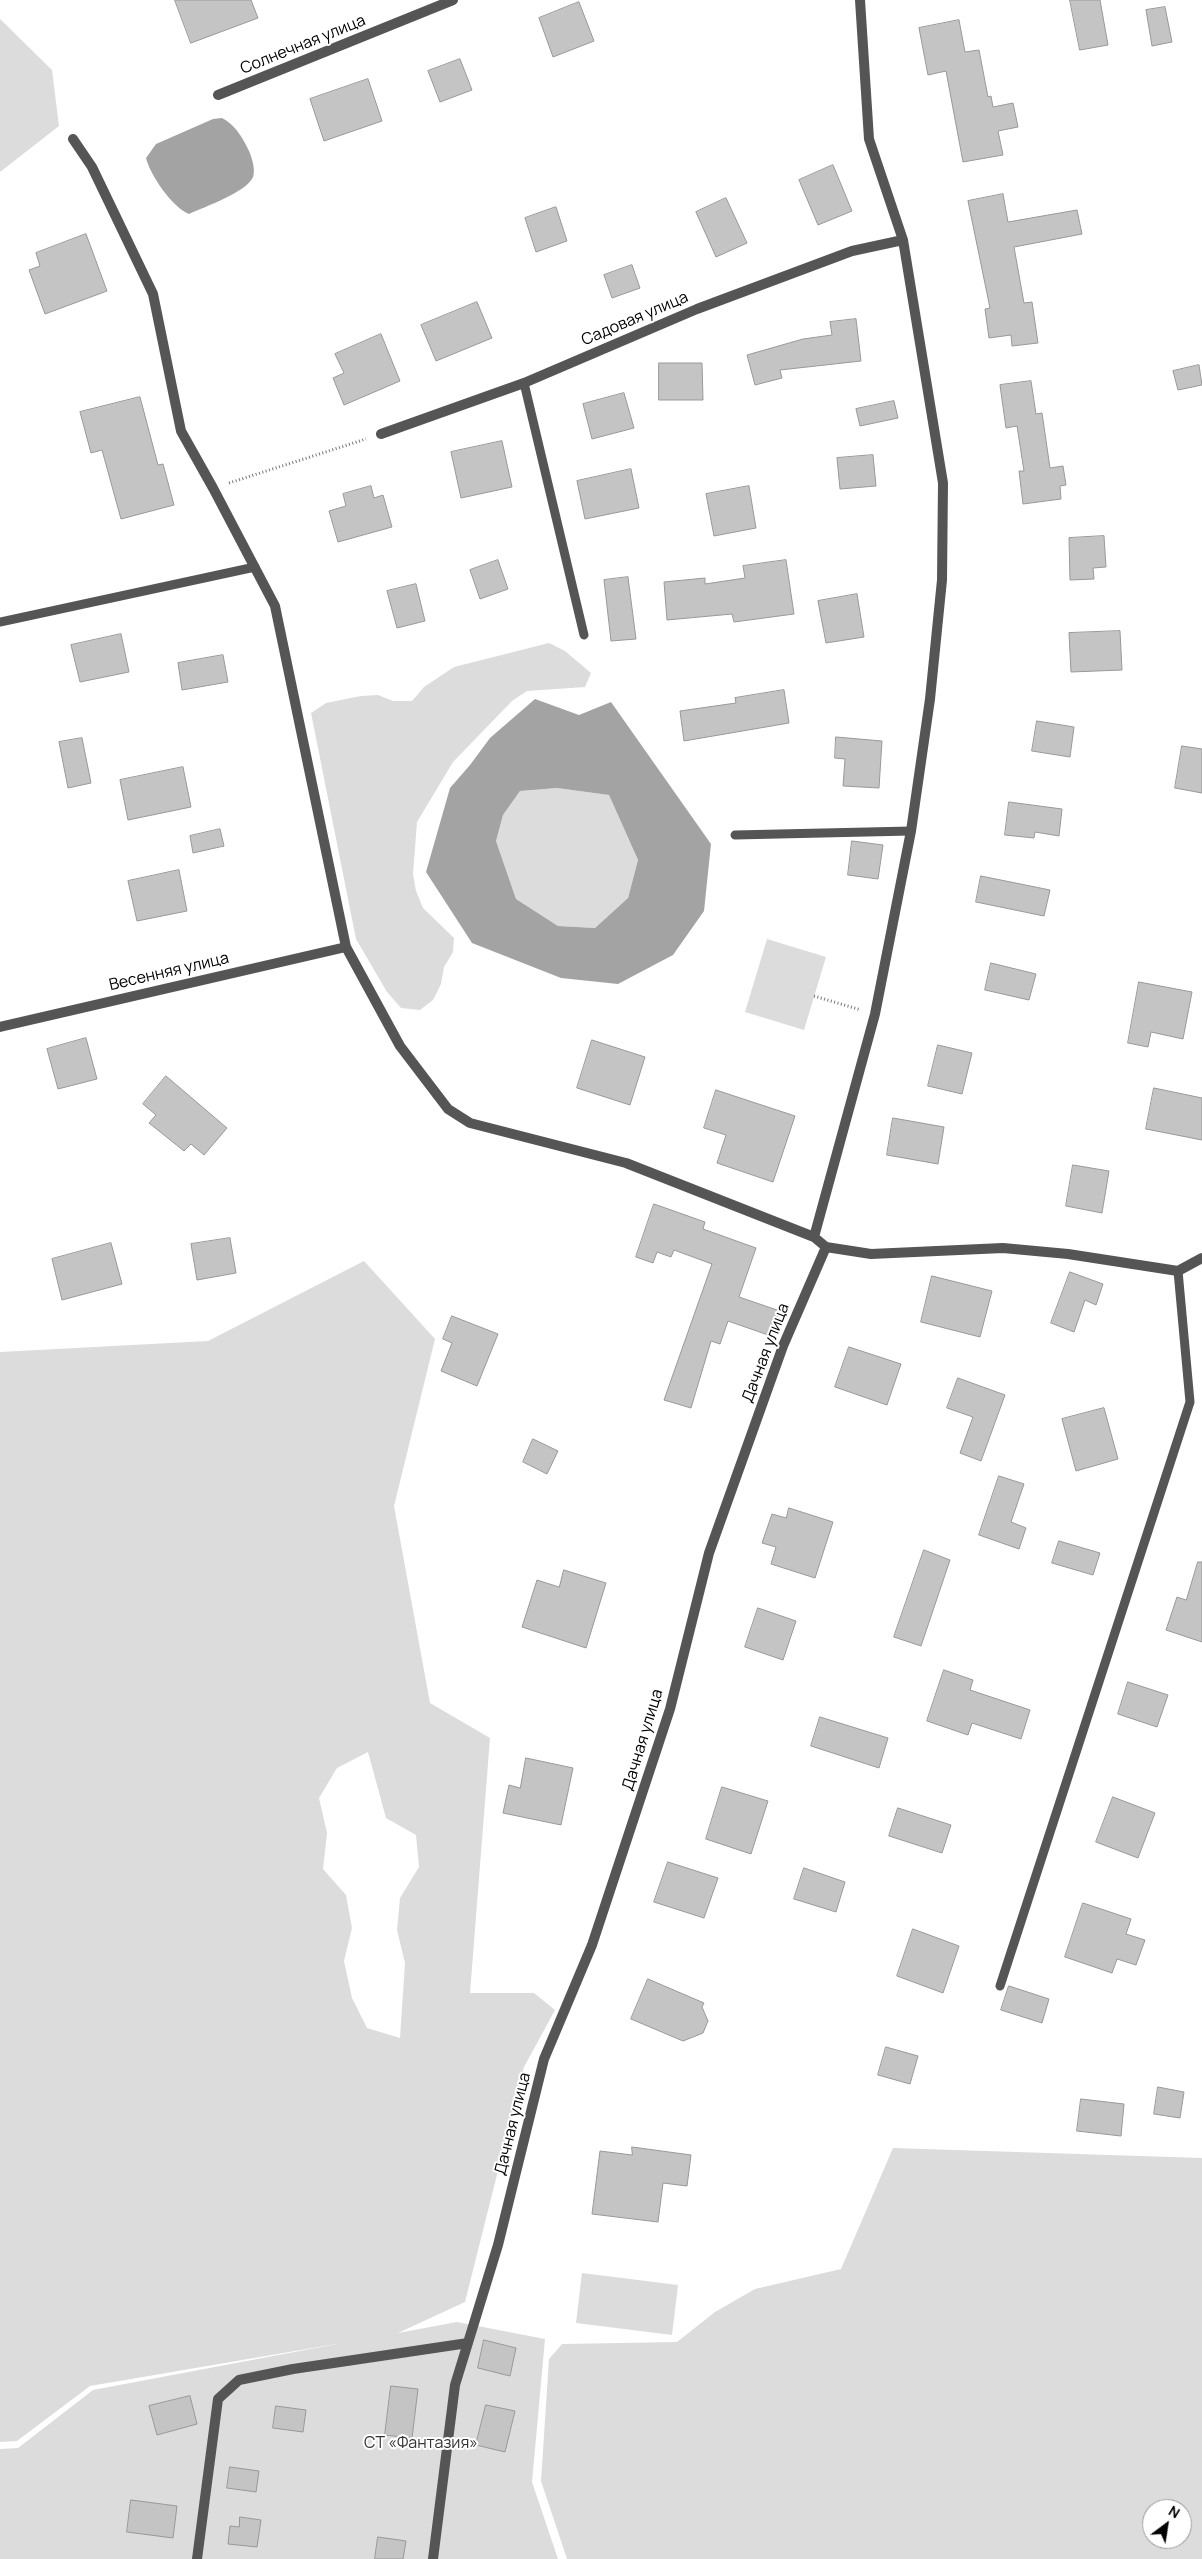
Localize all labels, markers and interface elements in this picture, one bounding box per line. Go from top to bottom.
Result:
street label: Солнечная улица [238,11,368,79]
street label: Садовая улица [579,288,691,350]
street label: Весенняя улица [107,949,231,995]
street label: Дачная улица [738,1301,794,1405]
street label: Дачная улица [618,1687,668,1793]
street label: Дачная улица [491,2071,535,2177]
park label: СТ «Фантазия» [364,2434,478,2454]
north arrow [1142,2499,1192,2549]
text: N [1165,2501,1184,2522]

